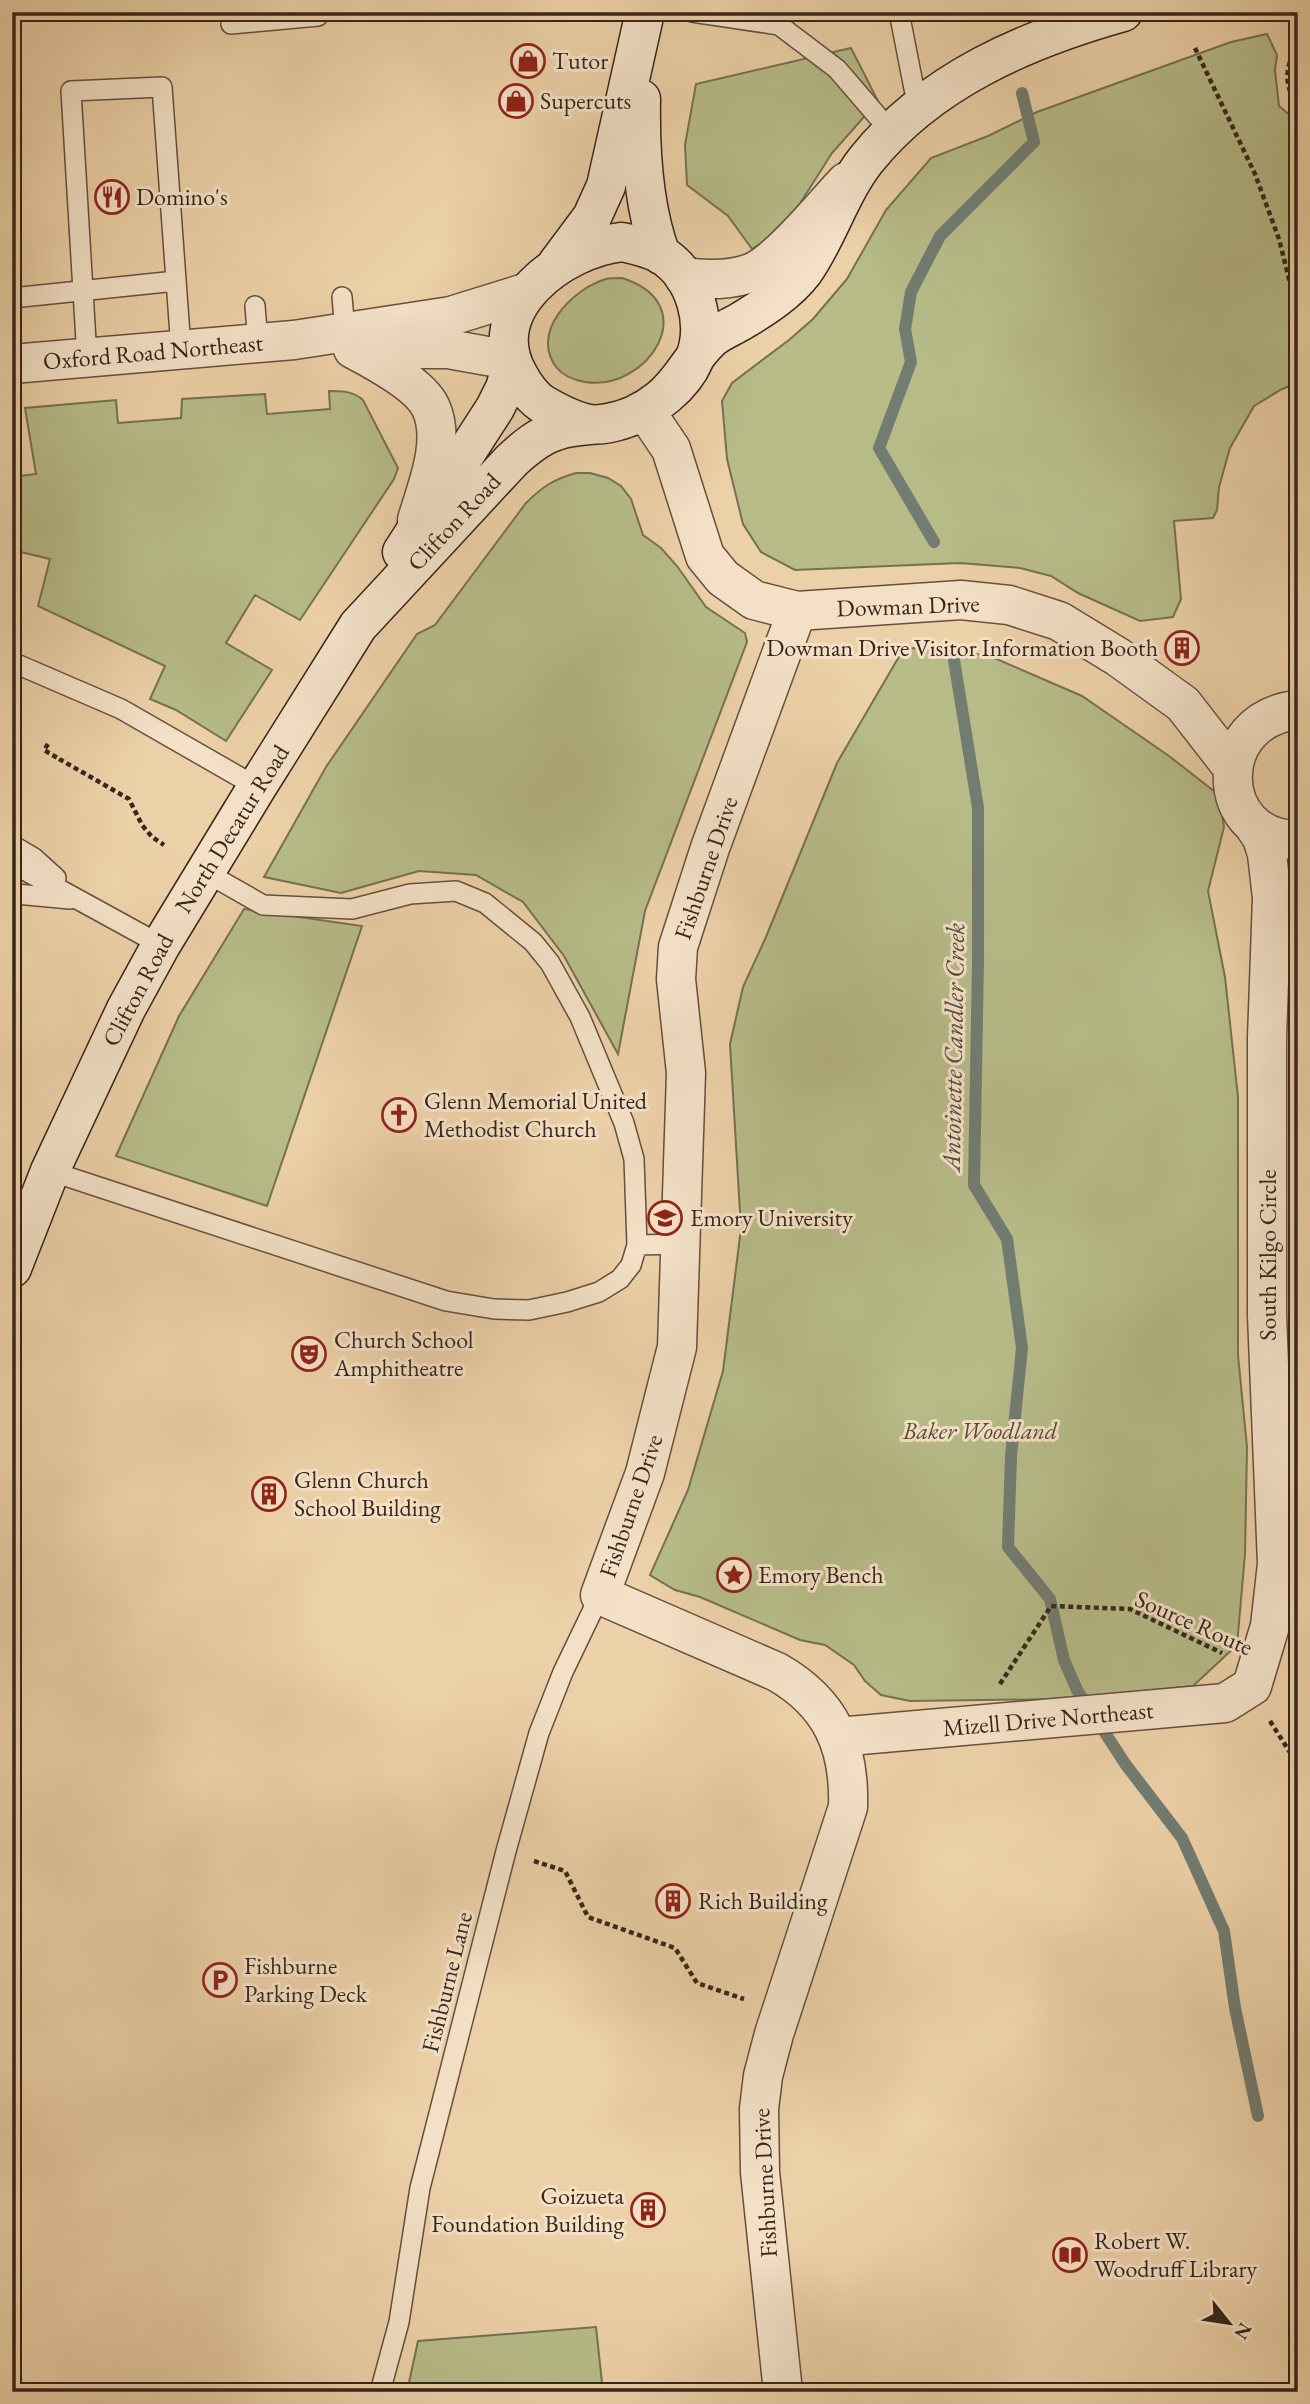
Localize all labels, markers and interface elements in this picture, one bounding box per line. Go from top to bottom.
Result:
shop icon: Tutor [509,42,547,80]
place label: Tutor [552,45,608,76]
shop icon: Supercuts [497,82,535,120]
place label: Supercuts [540,85,631,116]
restaurant icon: Domino's [93,178,131,216]
place label: Domino's [136,181,228,212]
street label: Oxford Road Northeast [42,326,265,377]
street label: Clifton Road [400,465,508,577]
street label: Dowman Drive [836,588,980,623]
building icon: Dowman Drive Visitor Information Booth [1163,629,1201,667]
place label: Dowman Drive Visitor Information Booth [766,632,1158,663]
street label: North Decatur Road [167,738,296,919]
street label: Fishburne Drive [667,792,745,944]
water label: Antoinette Candler Creek [934,922,972,1174]
street label: Clifton Road [95,927,181,1052]
place label: Glenn Memorial United Methodist Church [424,1085,648,1144]
church icon: Glenn Memorial United Methodist Church [380,1096,418,1134]
street label: South Kilgo Circle [1252,1169,1283,1341]
school or university icon: Emory University [646,1199,684,1237]
place label: Emory University [690,1202,853,1233]
place label: Church School Amphitheatre [333,1324,474,1383]
theatre icon: Church School Amphitheatre [290,1335,328,1373]
park label: Baker Woodland [902,1415,1058,1446]
street label: Fishburne Drive [592,1430,670,1582]
place label: Glenn Church School Building [294,1464,441,1523]
building icon: Glenn Church School Building [250,1475,288,1513]
place icon: Emory Bench [715,1556,753,1594]
place label: Emory Bench [758,1559,884,1590]
street label: Source Route [1130,1583,1258,1662]
street label: Mizell Drive Northeast [941,1694,1155,1743]
building icon: Rich Building [654,1882,692,1920]
place label: Rich Building [698,1885,828,1916]
street label: Fishburne Lane [414,1908,479,2055]
place label: Fishburne Parking Deck [244,1950,368,2009]
parking icon: Fishburne Parking Deck [201,1961,239,1999]
street label: Fishburne Drive [745,2108,784,2258]
place label: Goizueta Foundation Building [431,2180,625,2239]
building icon: Goizueta Foundation Building [629,2191,667,2229]
place label: Robert W. Woodruff Library [1094,2225,1258,2284]
library icon: Robert W. Woodruff Library [1051,2236,1089,2274]
north arrow [1194,2288,1264,2358]
text: N [1228,2318,1258,2345]

